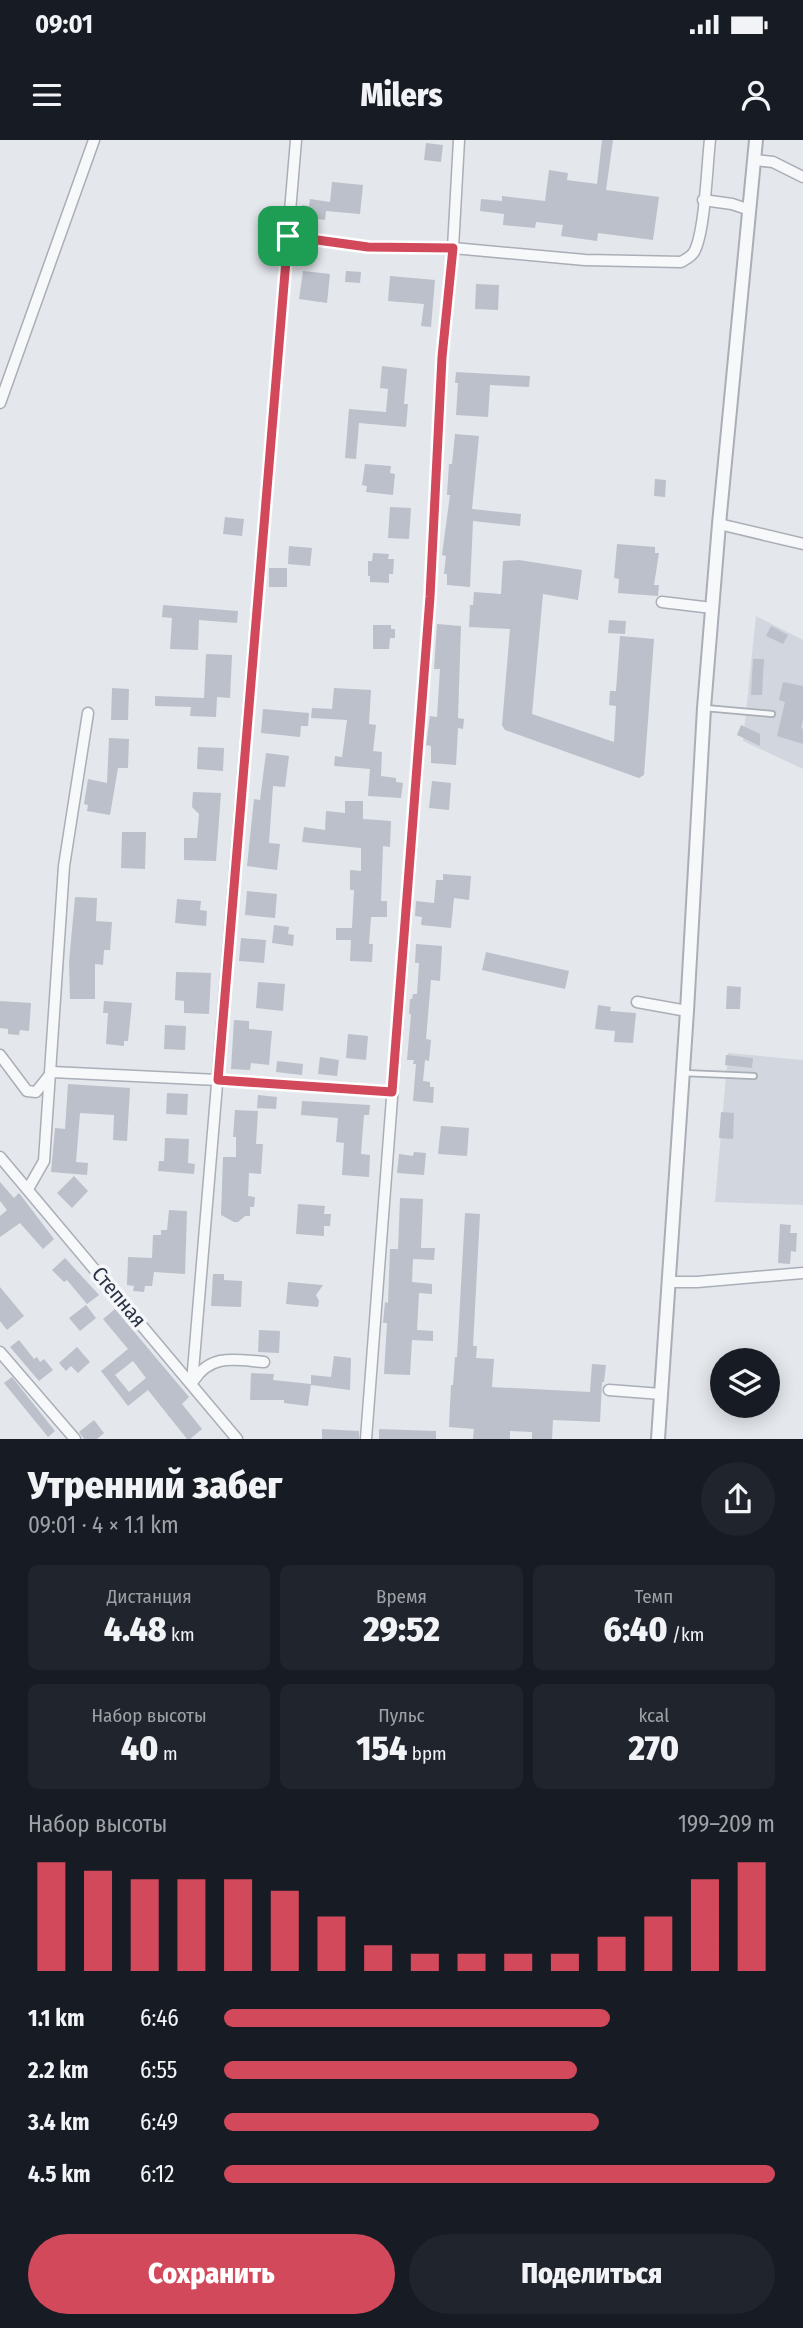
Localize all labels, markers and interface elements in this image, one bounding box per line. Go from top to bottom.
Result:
text: 09:01 [35,9,93,40]
icon: menu [28,76,66,114]
text: Milers [360,76,443,114]
icon: person [737,76,775,114]
pin [258,206,318,266]
icon: arrive [269,217,307,255]
street label: Степная [86,1261,152,1333]
map controls [710,1348,780,1418]
button: layers [710,1348,780,1418]
text: Утренний забег [28,1462,282,1508]
button: share [701,1462,775,1536]
text: 09:01 · 4 × 1.1 km [28,1511,179,1539]
text: Дистанция [107,1585,192,1608]
text: Время [376,1585,427,1608]
text: Темп [634,1585,673,1608]
text: 4.48 [104,1608,167,1650]
text: 29:52 [363,1608,440,1650]
text: 6:40 [603,1608,668,1650]
text: km [167,1623,195,1646]
text: /km [668,1623,704,1646]
text: Набор высоты [92,1704,207,1727]
text: Пульс [378,1704,425,1727]
text: kcal [638,1704,669,1727]
text: 40 [121,1727,158,1769]
text: 154 [356,1727,407,1769]
text: 270 [629,1727,679,1769]
text: m [158,1742,178,1765]
text: bpm [407,1742,447,1765]
text: Набор высоты [28,1810,167,1838]
text: 199–209 m [678,1810,775,1838]
text: 1.1 km [28,2004,84,2032]
text: 6:46 [140,2004,179,2032]
text: 2.2 km [28,2056,89,2084]
text: 6:55 [140,2056,177,2084]
text: 3.4 km [28,2108,90,2136]
text: 6:49 [140,2108,178,2136]
text: 4.5 km [28,2160,91,2188]
text: 6:12 [140,2160,174,2188]
button: Сохранить [28,2234,395,2314]
button: Поделиться [409,2234,775,2314]

